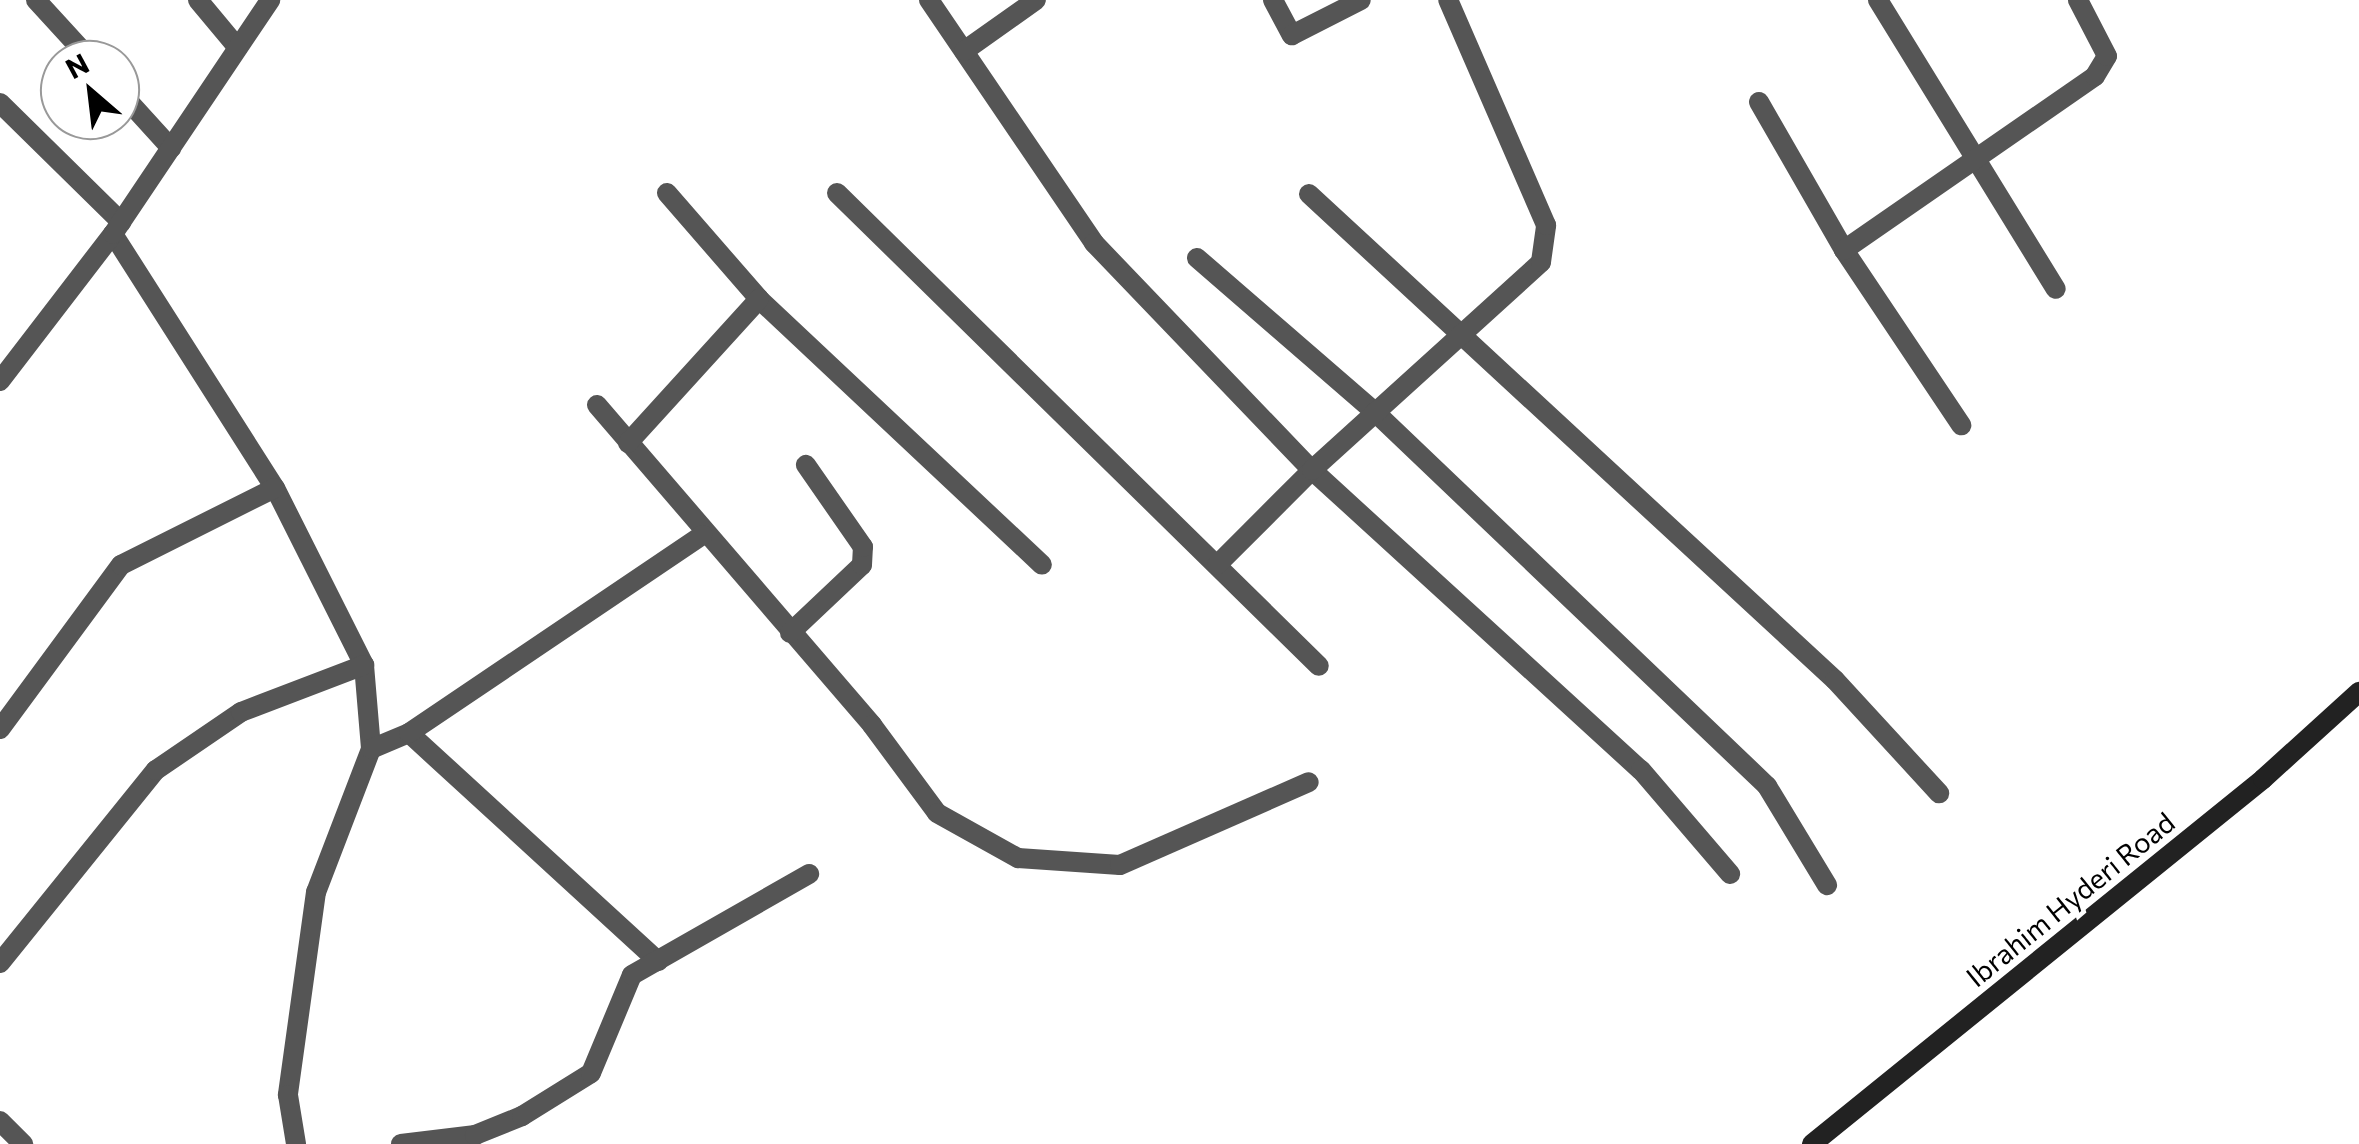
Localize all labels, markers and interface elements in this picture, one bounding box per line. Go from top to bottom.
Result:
north arrow [40,40,140,140]
text: N [60,45,94,85]
street label: Ibrahim Hyderi Road [1959,805,2181,993]

